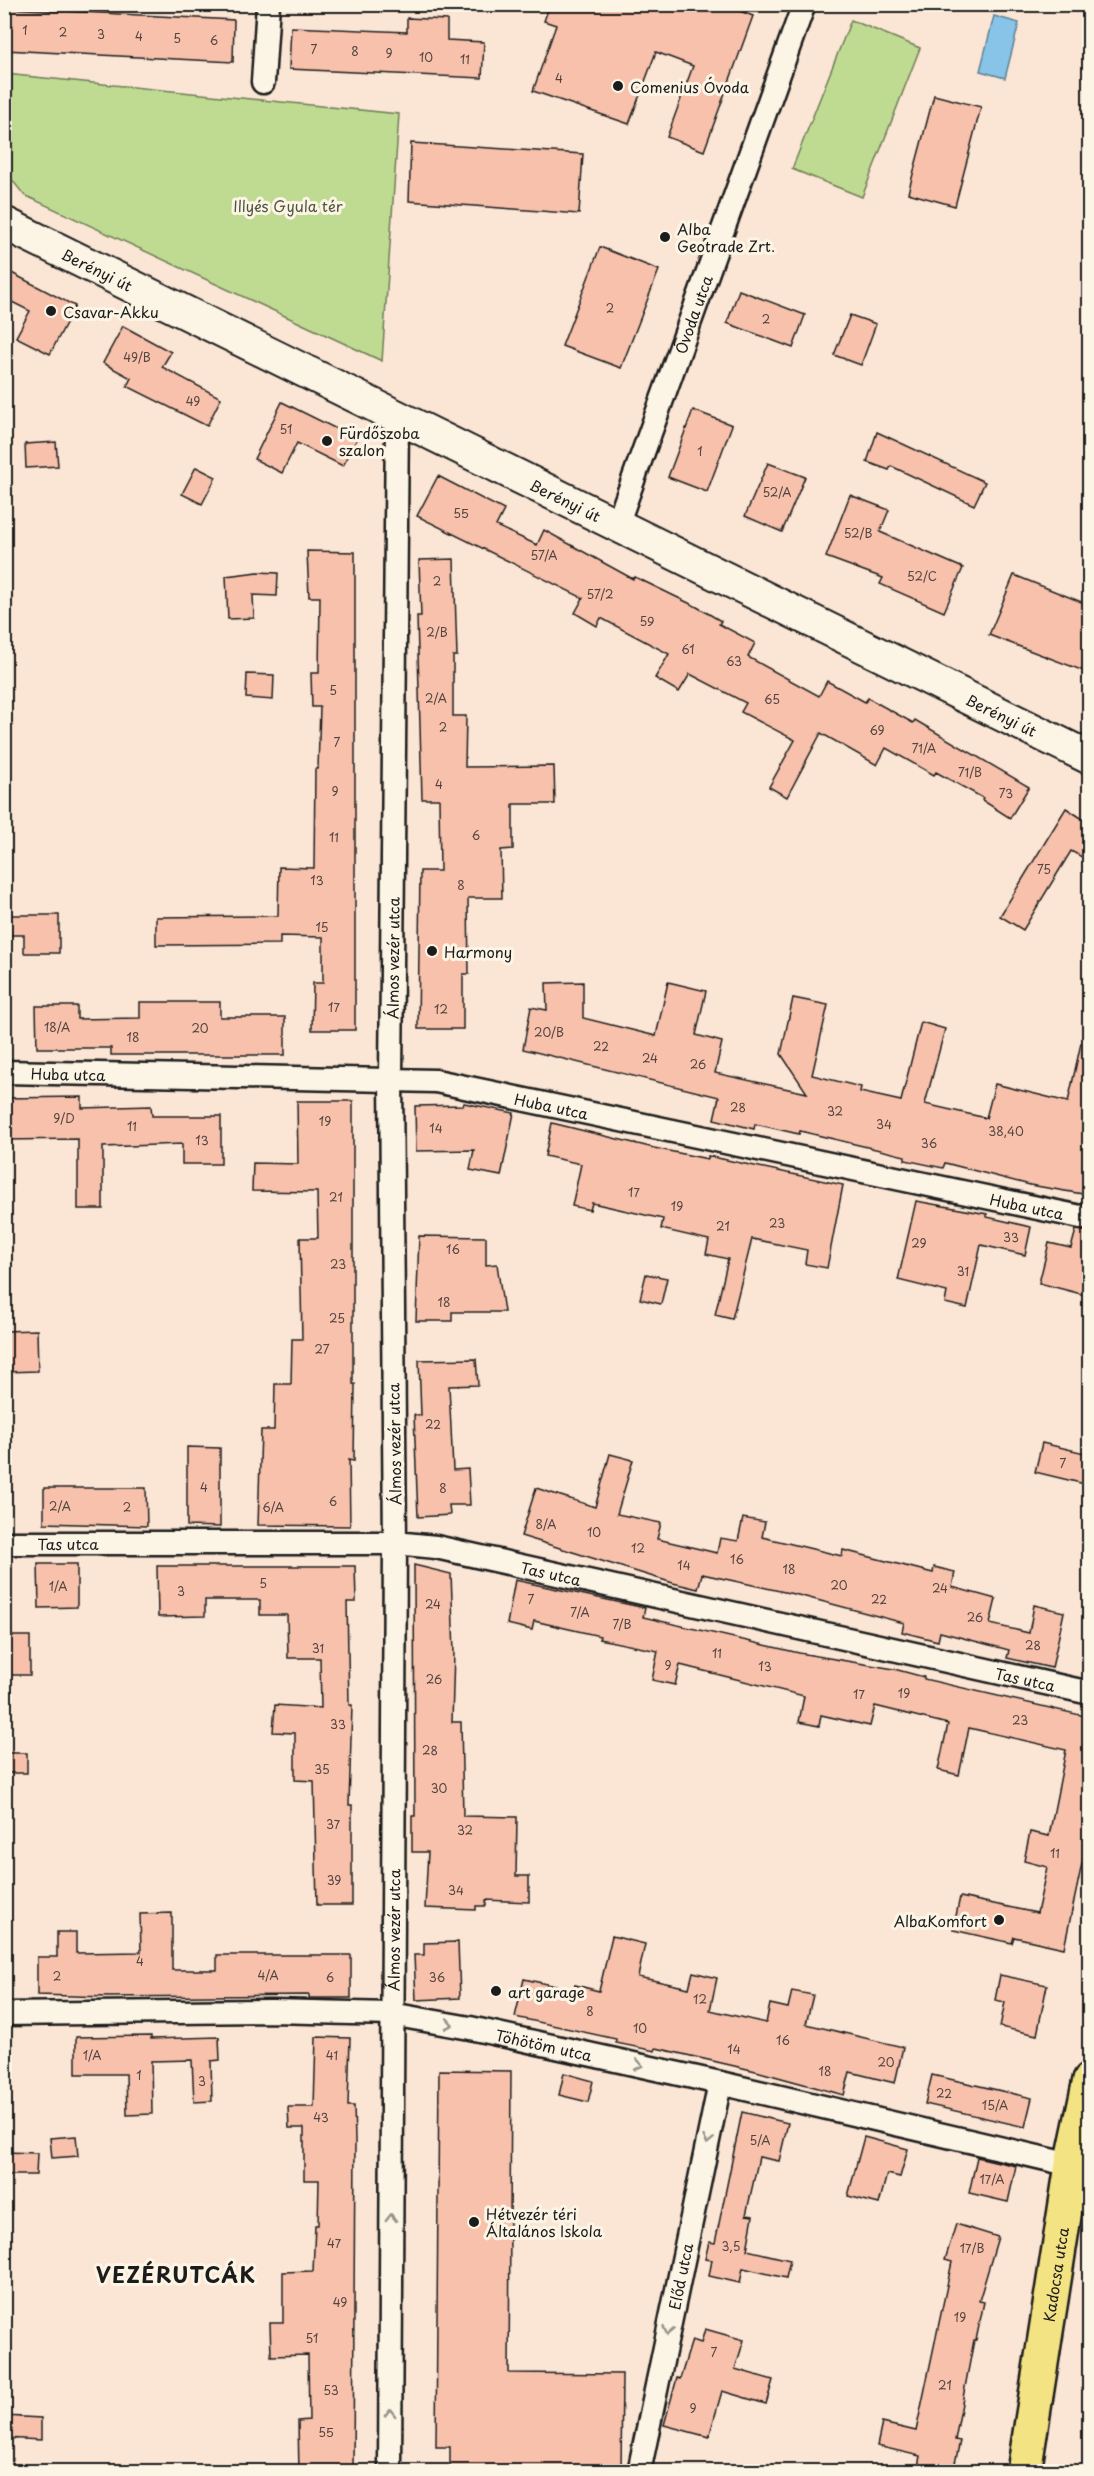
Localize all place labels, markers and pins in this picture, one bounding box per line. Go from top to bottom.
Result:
place label: Comenius Óvoda [630,75,749,98]
marker: Comenius Óvoda [611,79,625,93]
place label: Alba Geotrade Zrt. [677,217,775,257]
marker: Alba Geotrade Zrt. [658,230,672,244]
place label: Csavar-Akku [63,300,159,323]
marker: Csavar-Akku [44,304,58,318]
place label: Fürdőszoba szalon [339,421,420,461]
marker: Fürdőszoba szalon [320,434,334,448]
place label: Harmony [444,940,512,963]
marker: Harmony [425,944,439,958]
place label: AlbaKomfort [894,1909,987,1932]
marker: AlbaKomfort [992,1913,1006,1927]
place label: art garage [508,1980,585,2003]
marker: art garage [489,1984,503,1998]
place label: Hétvezér téri Általános Iskola [486,2202,603,2242]
marker: Hétvezér téri Általános Iskola [467,2215,481,2229]

